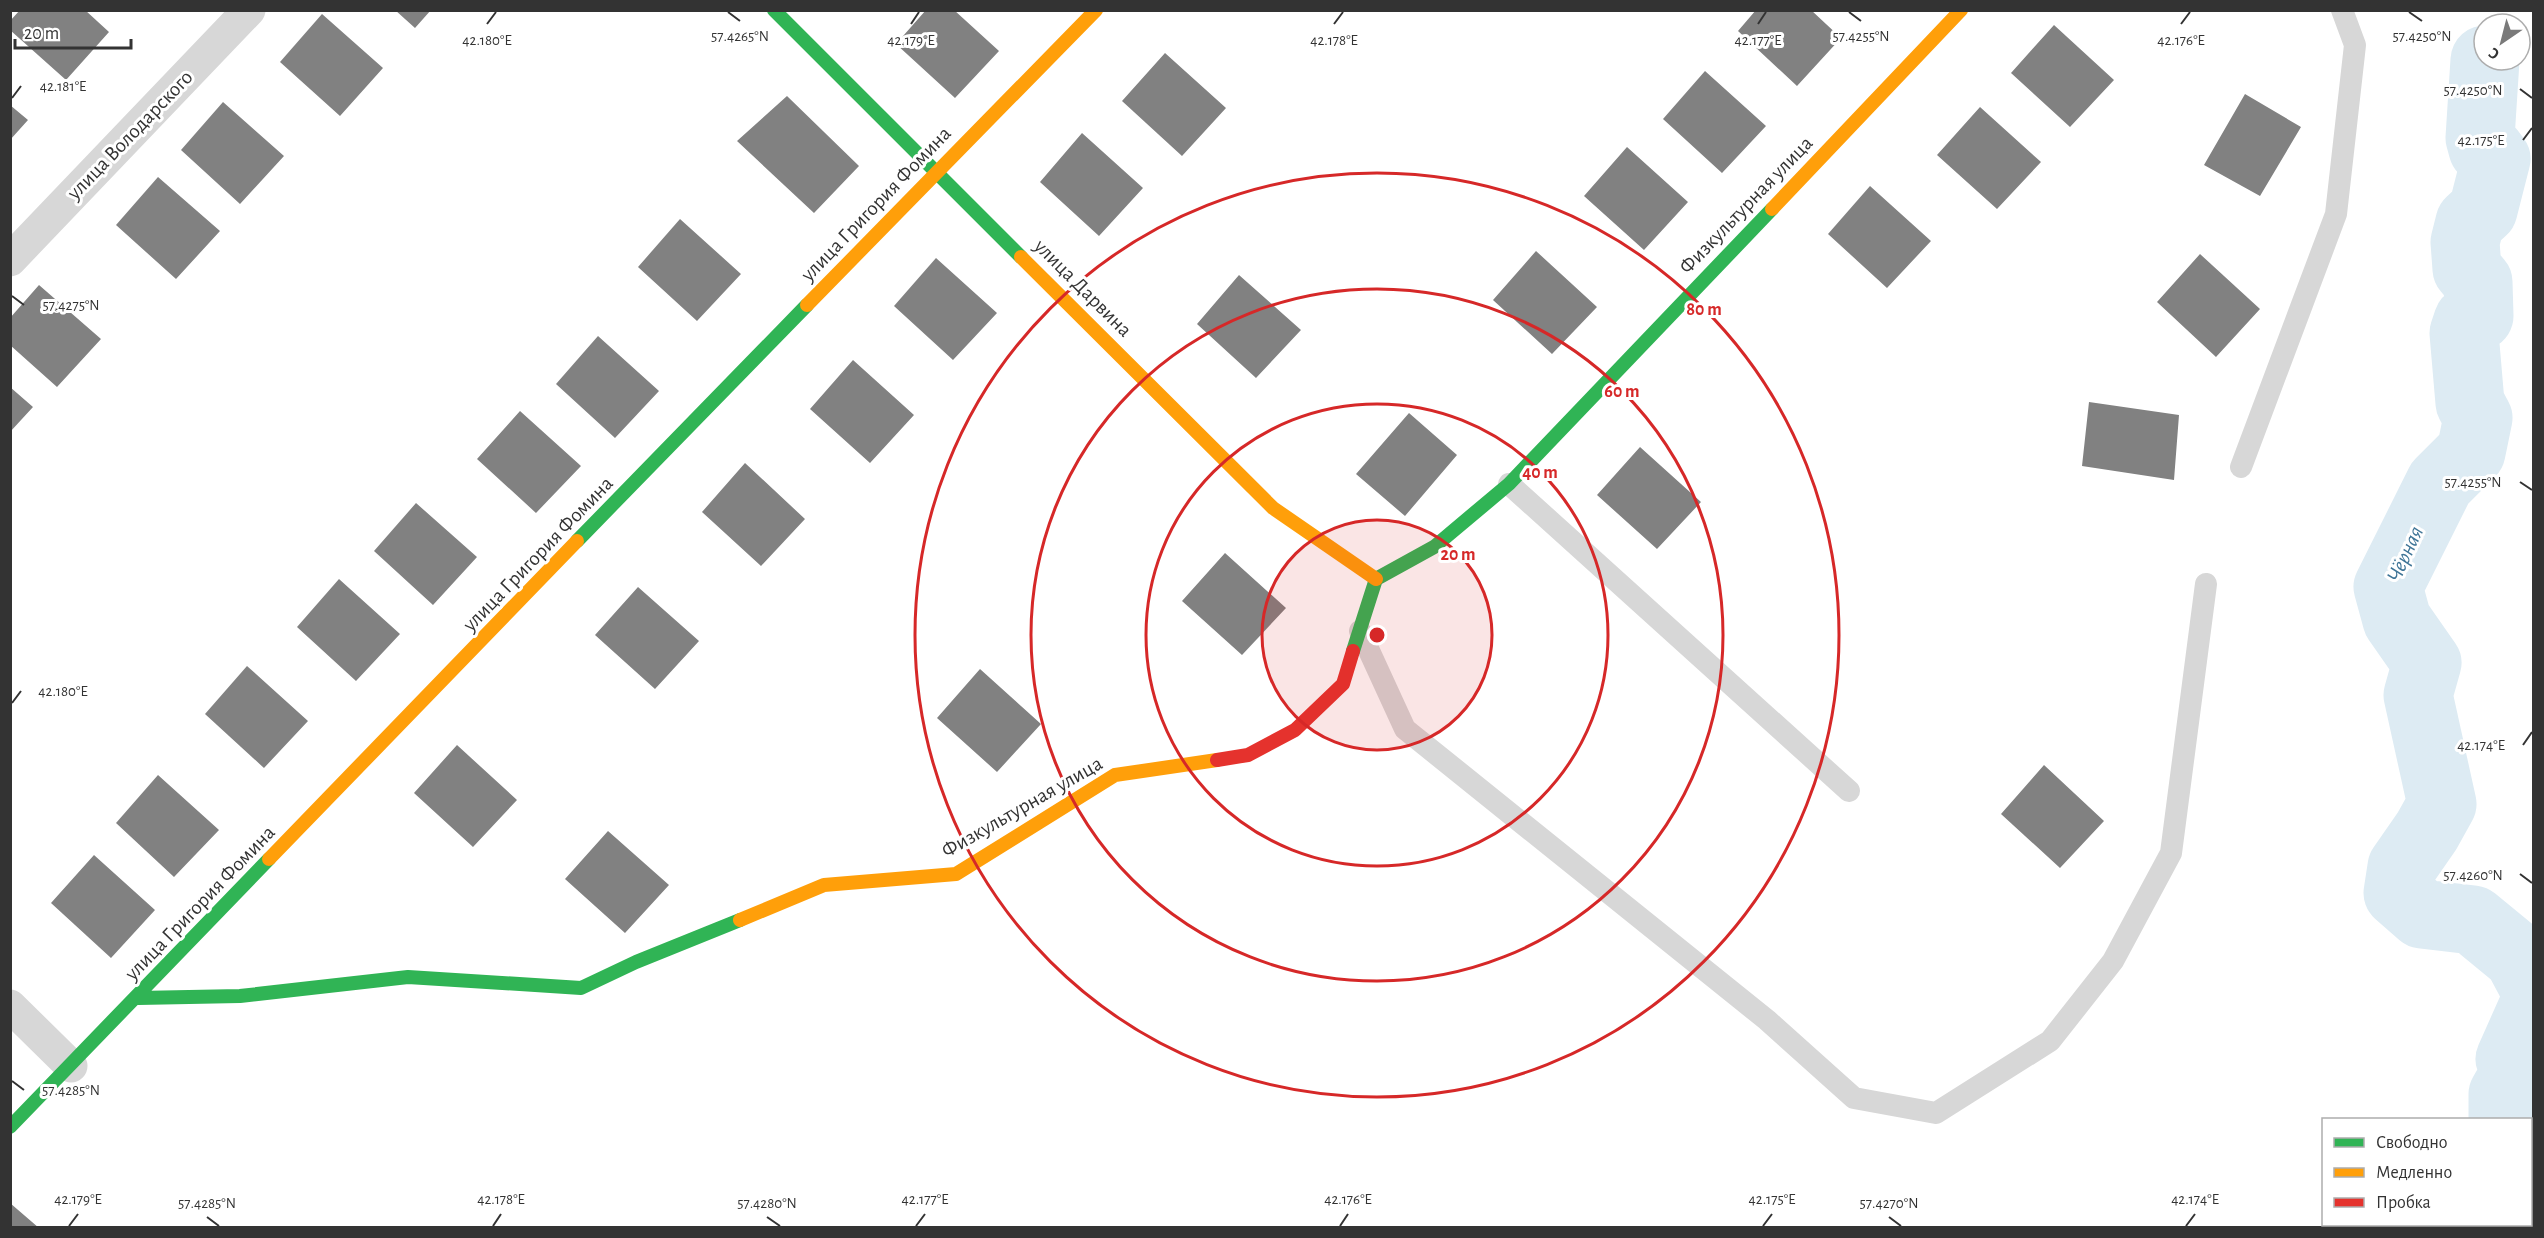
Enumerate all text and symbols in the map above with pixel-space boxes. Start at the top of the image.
scale bar [15,12,130,50]
north arrow [2472,12,2532,72]
text: 20 m [24,25,59,43]
text: 57.4265°N [711,29,769,44]
text: 57.4255°N [1832,29,1890,44]
text: 57.4250°N [2393,29,2451,44]
text: 42.180°E [462,33,512,48]
text: 42.179°E [887,33,935,48]
text: 42.178°E [1310,33,1358,48]
text: 42.177°E [1735,33,1781,48]
text: 42.176°E [2157,33,2205,48]
text: С [2486,44,2502,63]
street label: улица Володарского [63,66,197,204]
text: 42.181°E [40,79,86,94]
text: 57.4250°N [2444,83,2502,98]
street label: улица Григория Фомина [796,122,955,286]
street label: Физкультурная улица [1675,132,1817,278]
text: 42.175°E [2458,133,2504,148]
street label: улица Дарвина [1029,234,1136,341]
text: 57.4275°N [42,298,100,313]
text: 80 m [1686,301,1722,319]
text: 60 m [1604,383,1640,401]
text: 40 m [1522,464,1558,482]
street label: улица Григория Фомина [458,472,617,636]
text: 57.4255°N [2444,475,2502,490]
water label: Чёрная [2383,523,2428,586]
text: 20 m [1440,546,1476,564]
centre of rings [1367,625,1387,645]
text: 42.180°E [38,684,88,699]
text: 42.174°E [2457,738,2505,753]
street label: Физкультурная улица [938,752,1106,862]
street label: улица Григория Фомина [120,821,279,985]
text: 57.4260°N [2443,868,2503,883]
text: 57.4285°N [42,1083,100,1098]
legend [2322,1118,2532,1226]
text: Свободно [2376,1133,2448,1152]
text: Медленно [2376,1164,2452,1182]
text: 42.179°E [54,1192,102,1207]
text: 42.178°E [477,1192,525,1207]
text: 42.177°E [902,1192,948,1207]
text: 42.176°E [1324,1192,1372,1207]
text: 42.175°E [1749,1192,1795,1207]
text: 42.174°E [2171,1192,2219,1207]
text: Пробка [2376,1193,2431,1212]
text: 57.4285°N [178,1196,236,1211]
text: 57.4280°N [737,1196,797,1211]
text: 57.4270°N [1860,1196,1918,1211]

